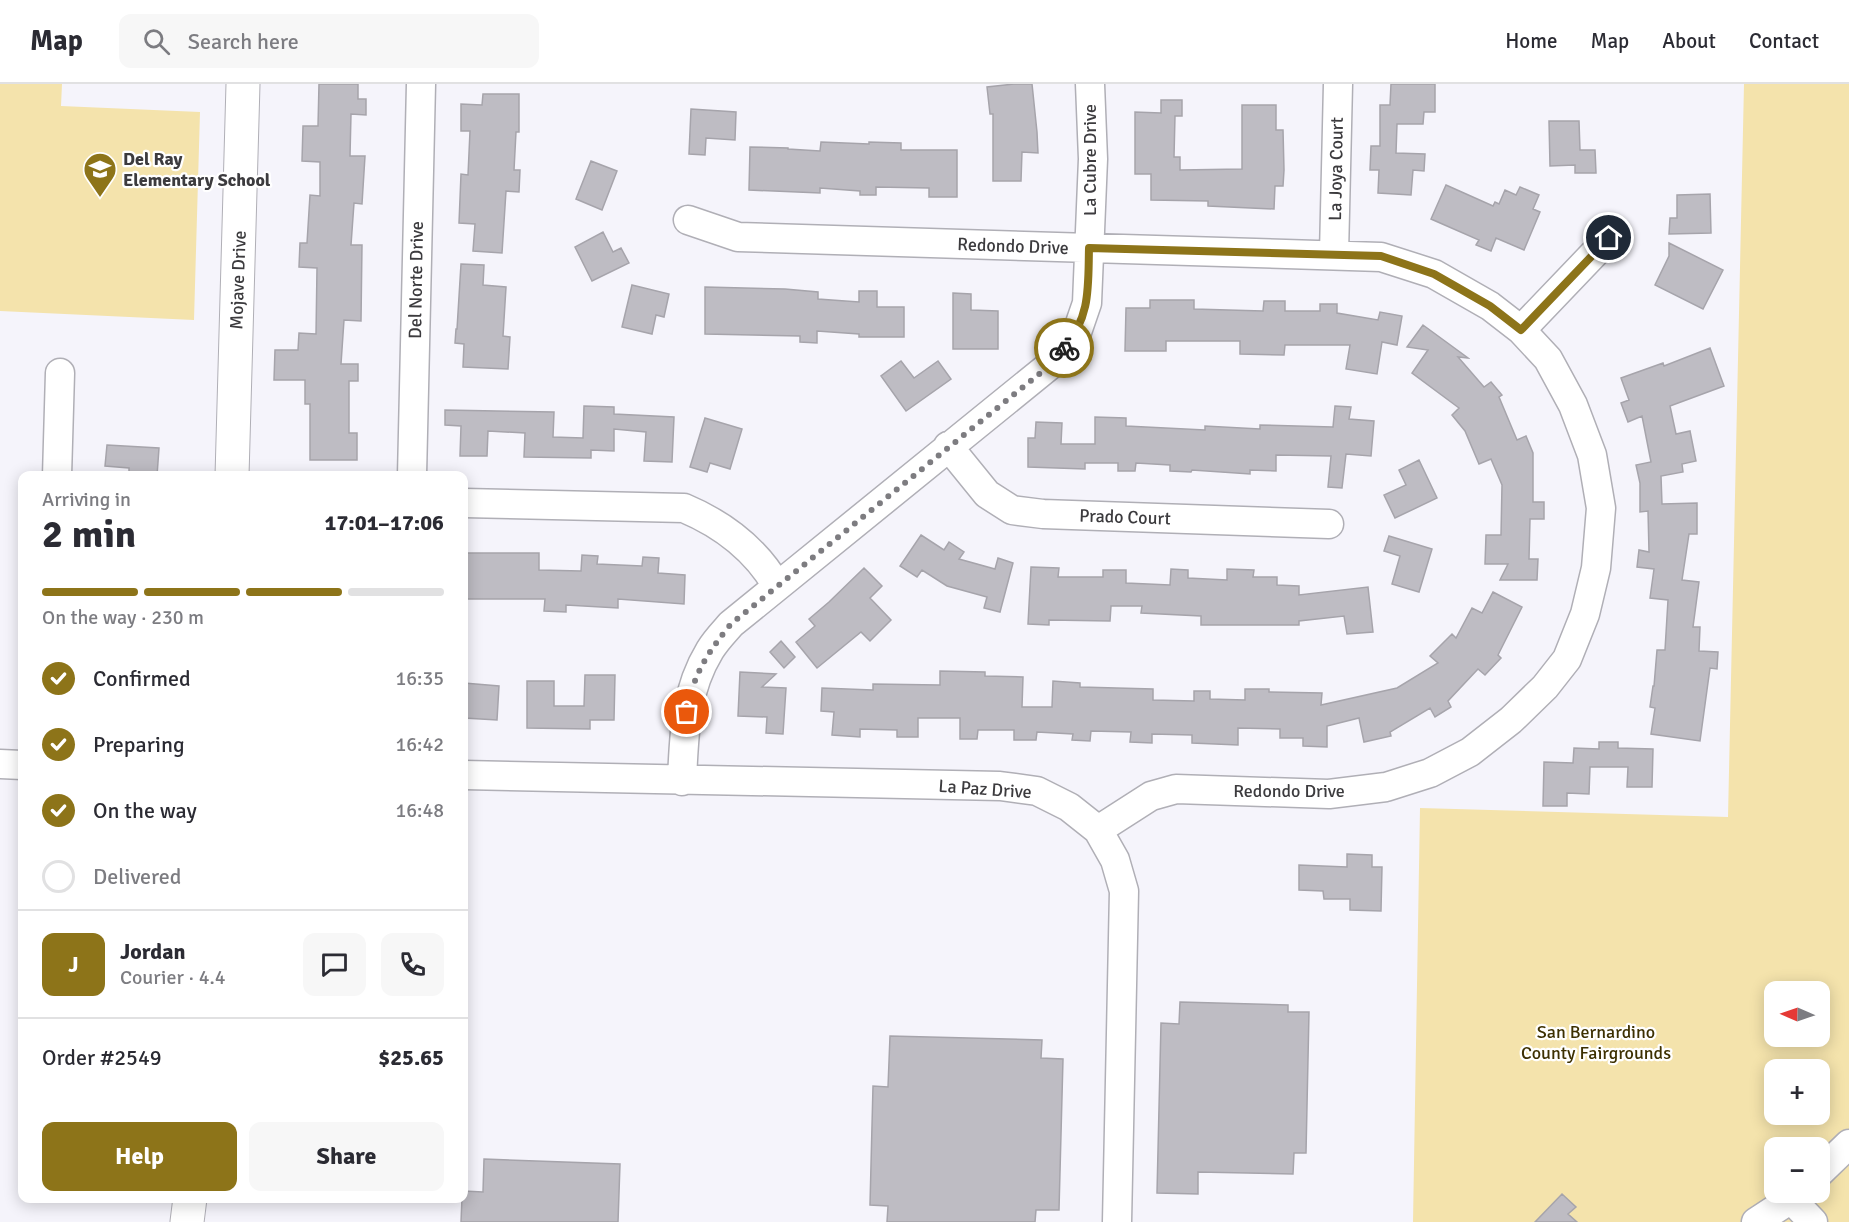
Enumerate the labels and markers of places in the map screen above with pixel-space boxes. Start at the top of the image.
place label: Del Ray Elementary School [123,148,271,191]
school or university icon: Del Ray Elementary School [82,151,118,198]
pin [1583,212,1634,263]
pin [661,686,712,737]

